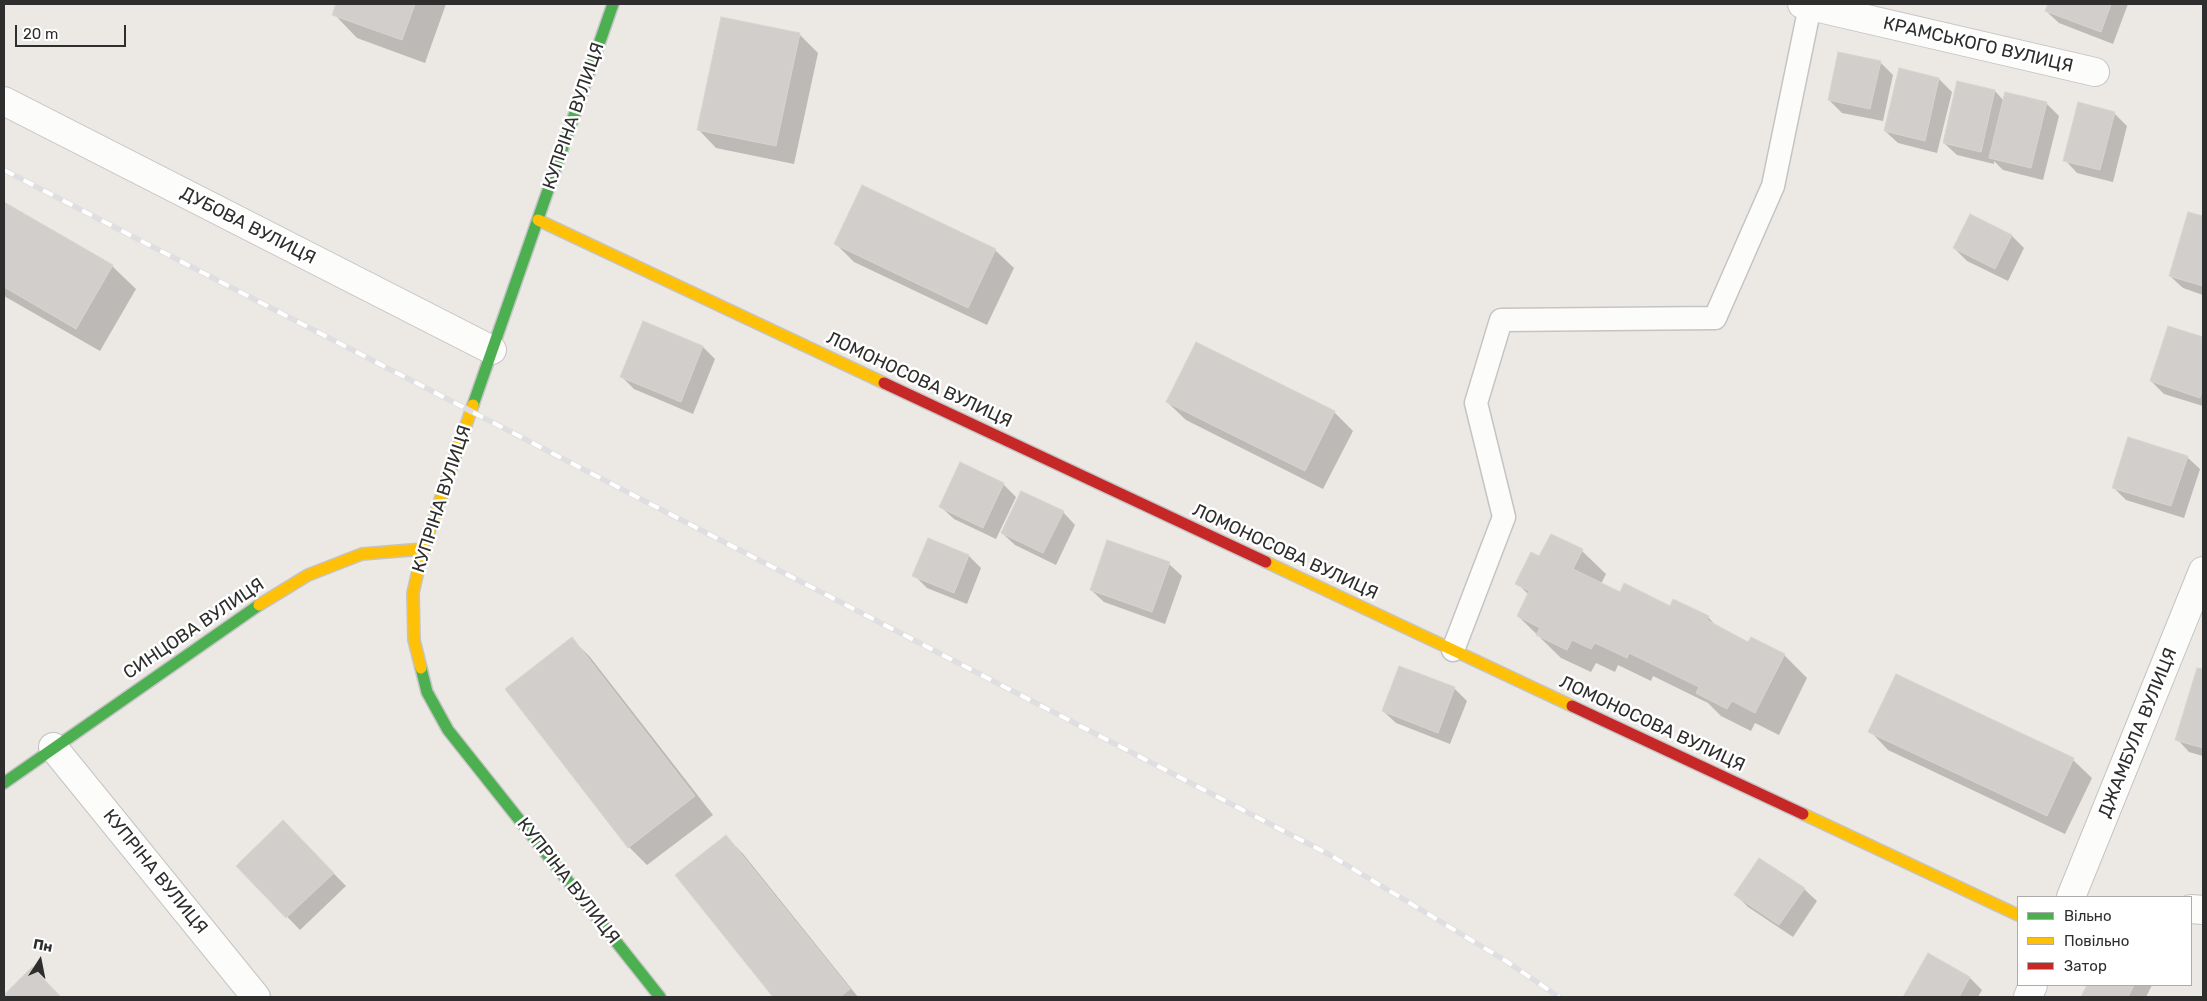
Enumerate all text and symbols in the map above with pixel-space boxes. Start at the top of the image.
street label: КРАМСЬКОГО ВУЛИЦЯ [1881,13,2075,77]
scale bar [18,15,129,47]
text: 20 m [23,25,58,43]
street label: КУПРІНА ВУЛИЦЯ [539,40,609,192]
street label: ДУБОВА ВУЛИЦЯ [177,183,319,269]
street label: ЛОМОНОСОВА ВУЛИЦЯ [823,327,1015,433]
street label: КУПРІНА ВУЛИЦЯ [408,422,476,576]
street label: ЛОМОНОСОВА ВУЛИЦЯ [1189,499,1381,605]
street label: СИНЦОВА ВУЛИЦЯ [119,574,269,684]
street label: ДЖАМБУЛА ВУЛИЦЯ [2094,645,2182,821]
street label: ЛОМОНОСОВА ВУЛИЦЯ [1556,671,1748,777]
street label: КУПРІНА ВУЛИЦЯ [98,805,212,939]
street label: КУПРІНА ВУЛИЦЯ [512,814,624,948]
legend [2017,896,2192,986]
text: Вільно [2064,907,2112,925]
text: Повільно [2064,932,2129,950]
north arrow [15,936,65,986]
text: Пн [32,936,54,956]
text: Затор [2064,957,2107,975]

